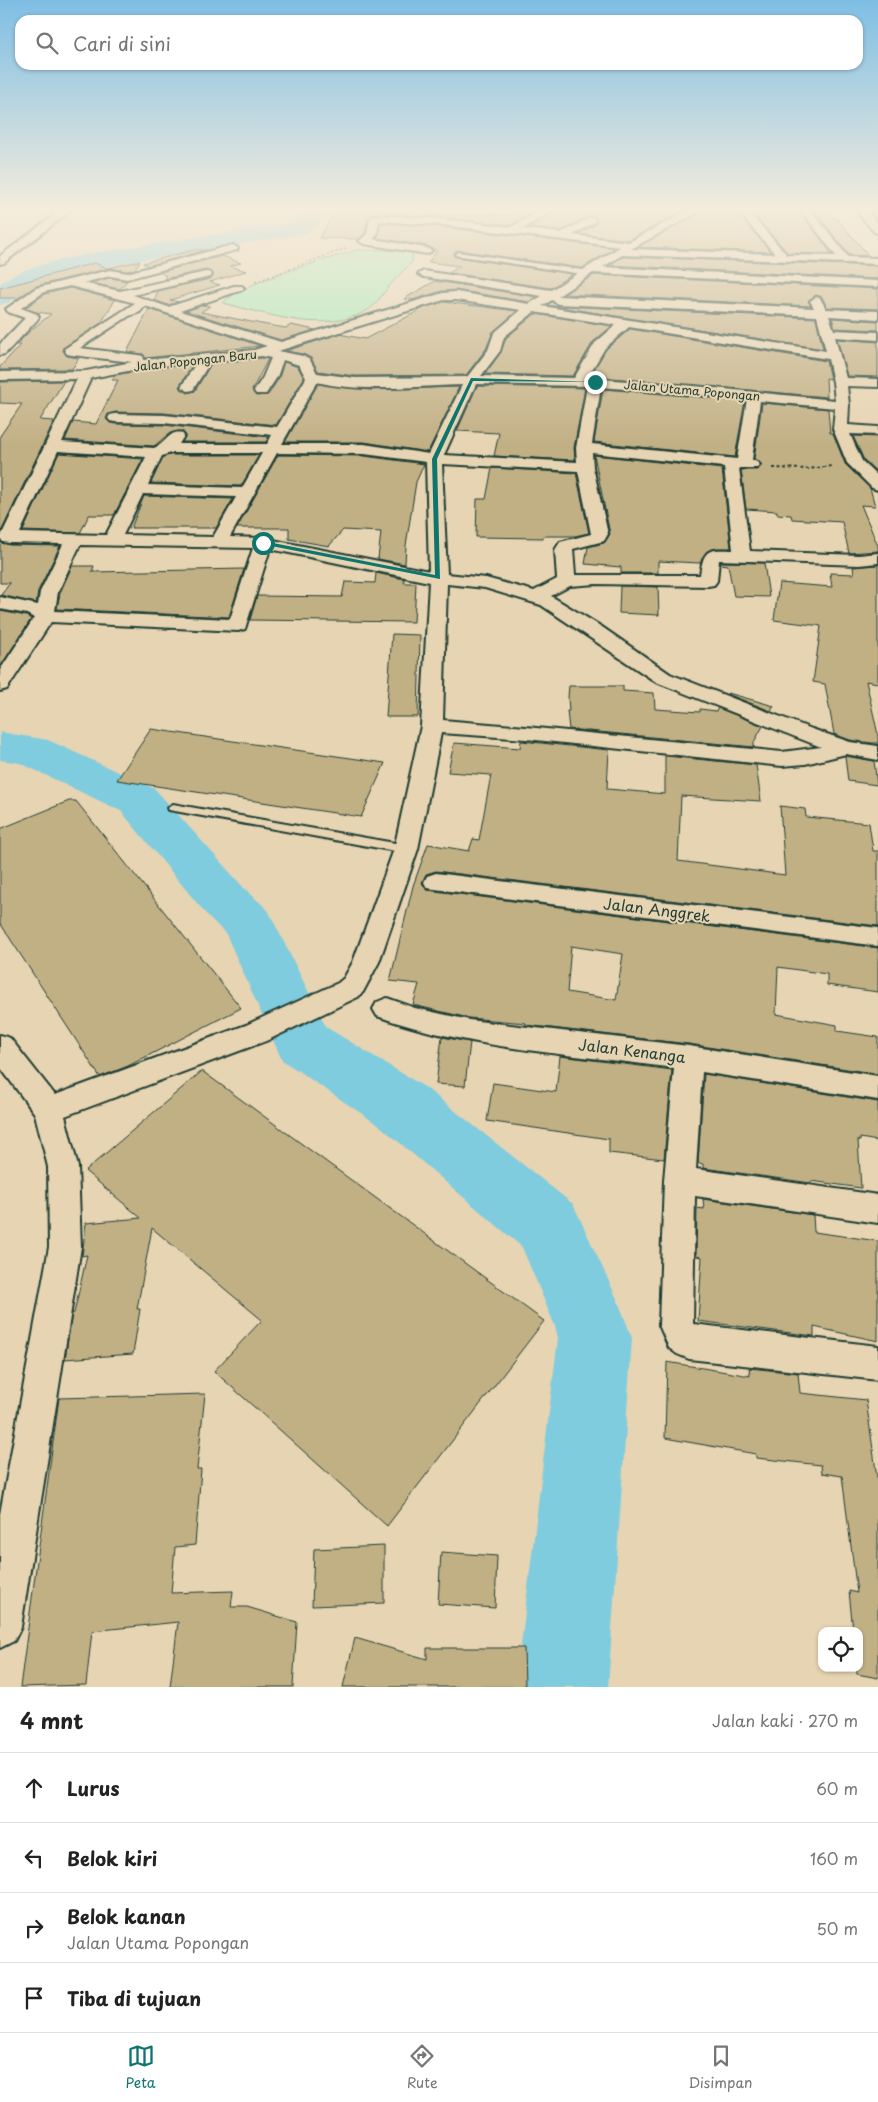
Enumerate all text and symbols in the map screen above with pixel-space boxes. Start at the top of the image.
search box [15,15,863,70]
icon: search [33,29,61,57]
text: Cari di sini [73,29,171,57]
street label: Jalan Popongan Baru [132,345,258,375]
route end [584,371,607,394]
street label: Jalan Utama Popongan [623,375,761,405]
route start [252,532,275,555]
street label: Jalan Anggrek [602,891,712,927]
street label: Jalan Kenanga [577,1032,688,1068]
map controls [818,1627,863,1672]
button: locate [818,1627,863,1672]
text: 4 mnt [20,1704,84,1736]
text: Jalan kaki · 270 m [712,1708,858,1732]
icon: ahead [20,1774,48,1802]
text: Lurus [67,1774,120,1802]
text: 60 m [816,1776,858,1800]
icon: left [20,1844,48,1872]
text: Belok kiri [67,1844,157,1872]
text: 160 m [810,1846,858,1870]
text: Belok kanan [67,1902,186,1930]
icon: right [20,1914,48,1942]
text: 50 m [817,1916,858,1940]
text: Jalan Utama Popongan [67,1930,249,1954]
icon: arrive [20,1984,48,2012]
text: Tiba di tujuan [67,1984,201,2012]
tab: Peta [126,2042,156,2093]
tab: Rute [407,2042,438,2093]
tab: Disimpan [689,2042,752,2093]

